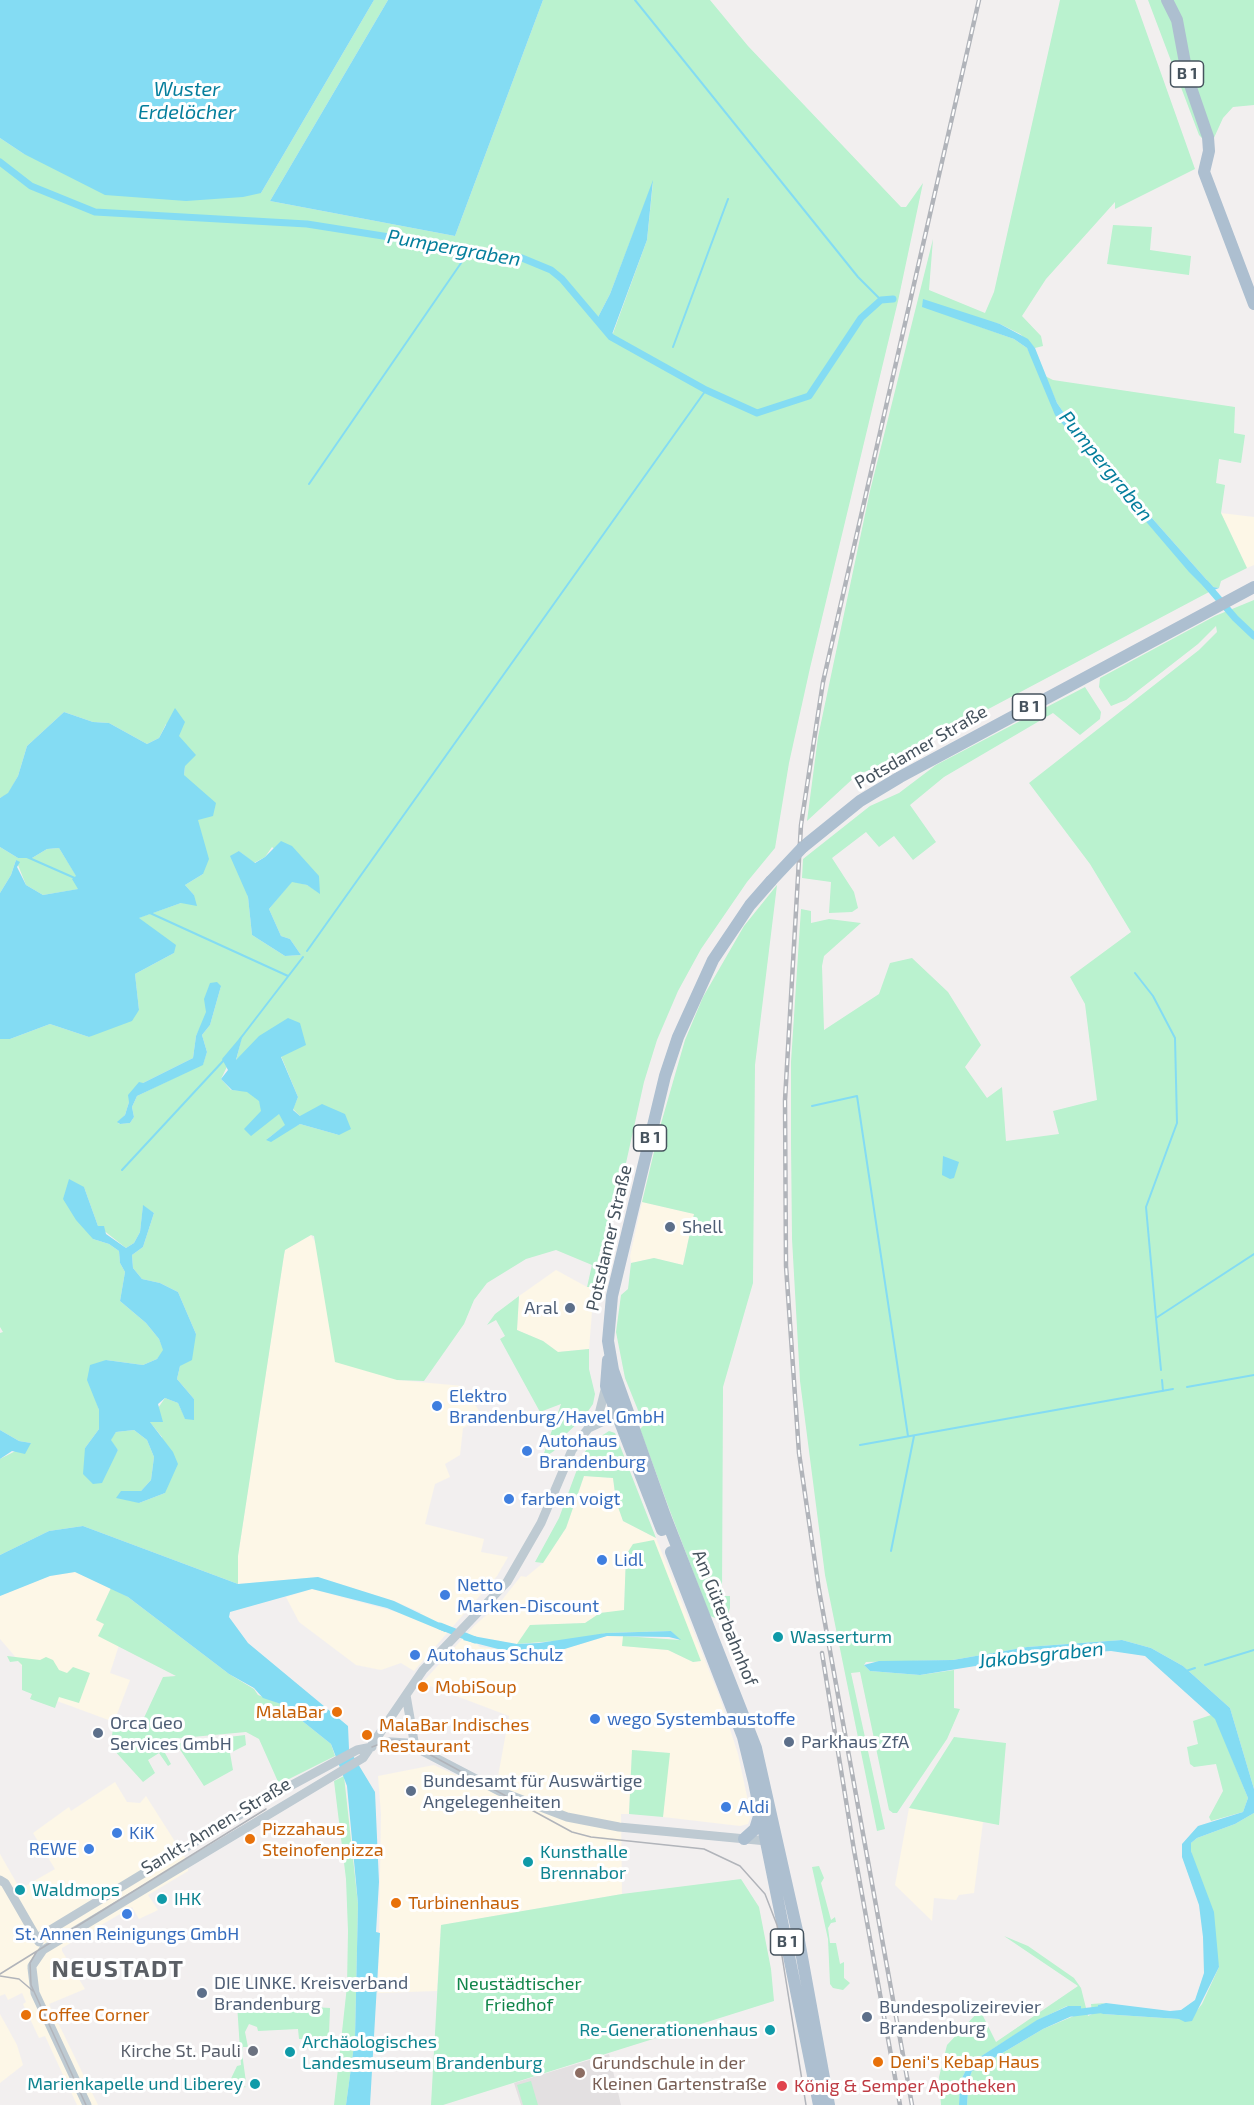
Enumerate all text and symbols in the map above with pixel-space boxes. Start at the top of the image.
road number: B 1 [1170,61,1204,87]
water label: Wuster Erdelöcher [138,77,236,124]
water label: Pumpergraben [385,224,523,272]
water label: Pumpergraben [1054,406,1158,526]
road number: B 1 [1012,694,1046,720]
street label: Potsdamer Straße [851,700,991,794]
road number: B 1 [634,1125,666,1151]
street label: Potsdamer Straße [582,1163,636,1313]
place label: Shell [682,1216,723,1238]
marker: Shell [663,1220,677,1234]
place label: Aral [524,1297,558,1319]
marker: Aral [563,1301,577,1315]
place label: Elektro Brandenburg/Havel GmbH [449,1385,665,1428]
marker: Elektro Brandenburg/Havel GmbH [430,1399,444,1413]
place label: Autohaus Brandenburg [539,1430,646,1472]
marker: Autohaus Brandenburg [520,1444,534,1458]
place label: farben voigt [521,1488,620,1510]
marker: farben voigt [502,1492,516,1506]
street label: Am Güterbahnhof [688,1547,762,1689]
place label: Lidl [614,1549,643,1571]
marker: Lidl [595,1553,609,1567]
place label: Netto Marken-Discount [457,1574,599,1616]
marker: Netto Marken-Discount [438,1588,452,1602]
place label: Wasserturm [790,1626,892,1648]
marker: Wasserturm [771,1630,785,1644]
water label: Jakobsgraben [977,1636,1105,1674]
place label: Autohaus Schulz [427,1644,563,1666]
marker: Autohaus Schulz [408,1648,422,1662]
place label: MobiSoup [435,1676,517,1698]
marker: MobiSoup [416,1680,430,1694]
place label: MalaBar [256,1701,325,1723]
marker: MalaBar [330,1705,344,1719]
place label: wego Systembaustoffe [607,1708,795,1730]
place label: Orca Geo Services GmbH [110,1712,232,1754]
marker: wego Systembaustoffe [588,1712,602,1726]
place label: MalaBar Indisches Restaurant [379,1714,529,1756]
marker: Orca Geo Services GmbH [91,1726,105,1740]
marker: MalaBar Indisches Restaurant [360,1728,374,1742]
place label: Parkhaus ZfA [801,1731,909,1753]
marker: Parkhaus ZfA [782,1735,796,1749]
place label: Bundesamt für Auswärtige Angelegenheiten [423,1770,642,1812]
street label: Sankt-Annen-Straße [137,1773,295,1879]
marker: Bundesamt für Auswärtige Angelegenheiten [404,1784,418,1798]
place label: Aldi [738,1796,769,1818]
marker: Aldi [719,1800,733,1814]
place label: Pizzahaus Steinofenpizza [262,1818,384,1860]
place label: KiK [129,1822,155,1844]
marker: KiK [110,1826,124,1840]
marker: Pizzahaus Steinofenpizza [243,1832,257,1846]
place label: REWE [29,1838,77,1860]
place label: Kunsthalle Brennabor [540,1841,628,1884]
marker: REWE [82,1842,96,1856]
marker: Kunsthalle Brennabor [521,1855,535,1869]
place label: Waldmops [32,1879,120,1901]
marker: Waldmops [13,1883,27,1897]
place label: IHK [174,1888,201,1910]
marker: IHK [155,1892,169,1906]
place label: Turbinenhaus [408,1892,519,1914]
marker: Turbinenhaus [389,1896,403,1910]
marker: St. Annen Reinigungs GmbH [120,1907,134,1921]
place label: St. Annen Reinigungs GmbH [15,1923,239,1945]
road number: B 1 [770,1929,804,1955]
district label: NEUSTADT [51,1955,185,1983]
place label: DIE LINKE. Kreisverband Brandenburg [214,1972,408,2014]
park label: Neustädtischer Friedhof [456,1973,582,2016]
marker: DIE LINKE. Kreisverband Brandenburg [195,1986,209,2000]
place label: Bundespolizeirevier Brandenburg [879,1996,1041,2038]
place label: Coffee Corner [38,2004,150,2026]
marker: Coffee Corner [19,2008,33,2022]
marker: Bundespolizeirevier Brandenburg [860,2010,874,2024]
place label: Re-Generationenhaus [579,2019,758,2041]
marker: Re-Generationenhaus [763,2023,777,2037]
place label: Archäologisches Landesmuseum Brandenburg [302,2031,542,2074]
place label: Kirche St. Pauli [120,2040,241,2062]
marker: Kirche St. Pauli [246,2044,260,2058]
marker: Archäologisches Landesmuseum Brandenburg [283,2045,297,2059]
place label: Deni's Kebap Haus [890,2051,1039,2073]
place label: Grundschule in der Kleinen Gartenstraße [592,2052,767,2094]
marker: Deni's Kebap Haus [871,2055,885,2069]
marker: Grundschule in der Kleinen Gartenstraße [573,2066,587,2080]
place label: Marienkapelle und Liberey [27,2073,243,2095]
place label: König & Semper Apotheken [794,2075,1016,2097]
marker: Marienkapelle und Liberey [248,2077,262,2091]
marker: König & Semper Apotheken [775,2079,789,2093]

